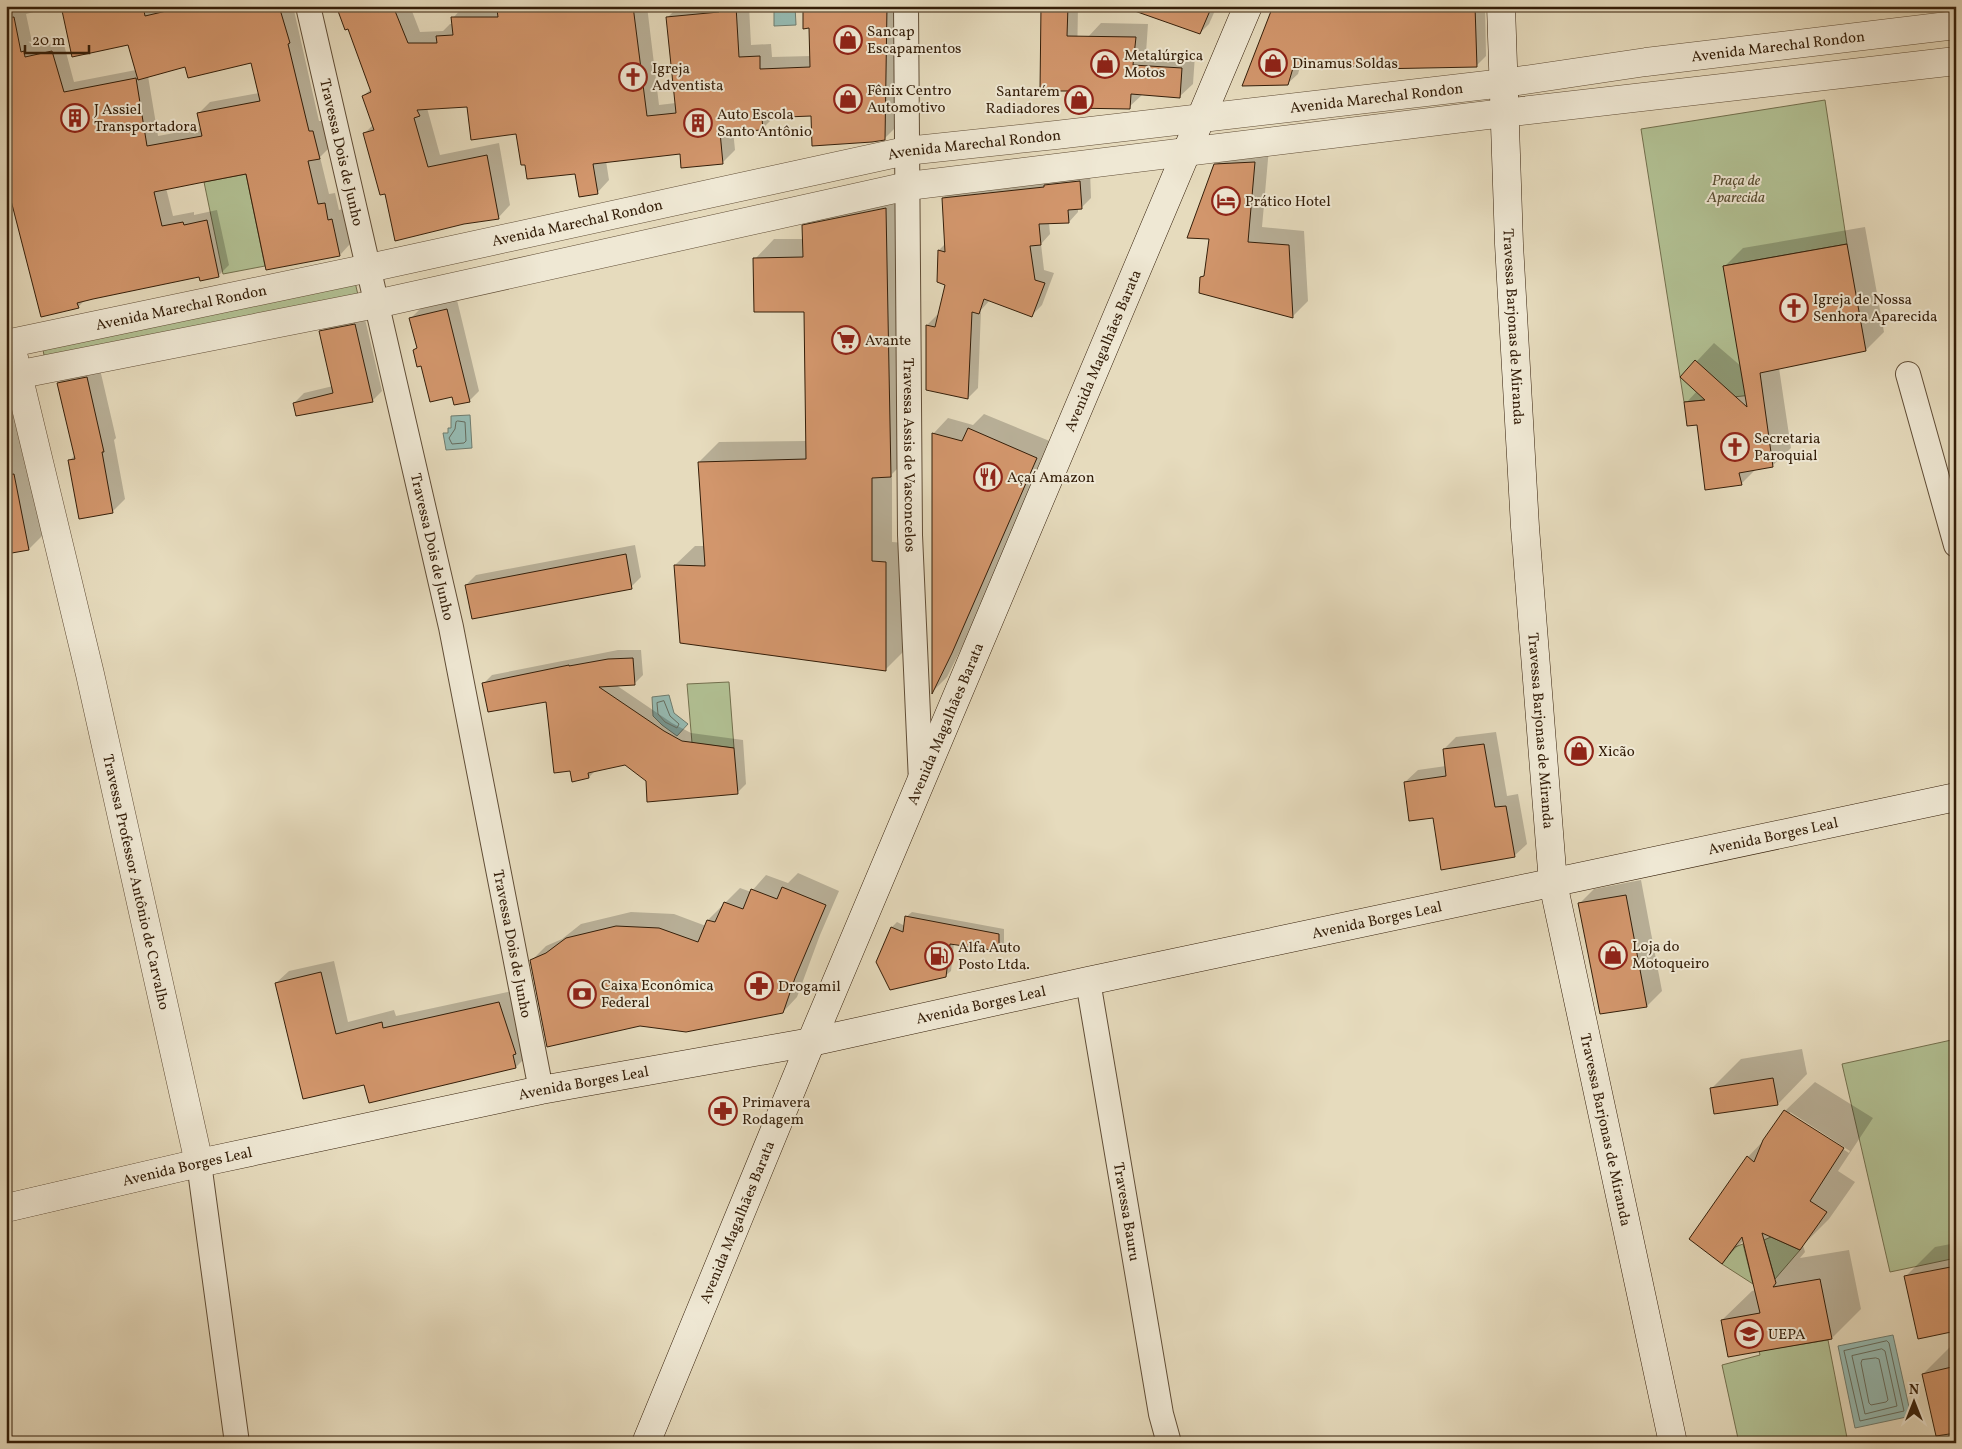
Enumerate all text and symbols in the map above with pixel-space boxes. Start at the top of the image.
scale bar [25,22,89,54]
place label: Sancap Escapamentos [867,22,962,60]
shop icon: Sancap Escapamentos [833,25,863,55]
street label: Avenida Marechal Rondon [1690,27,1866,68]
text: 20 m [32,31,65,52]
place label: Metalúrgica Motos [1124,46,1203,84]
shop icon: Dinamus Soldas [1258,48,1288,78]
shop icon: Metalúrgica Motos [1090,49,1120,79]
place label: Dinamus Soldas [1292,54,1398,75]
place label: Igreja Adventista [652,59,724,97]
church icon: Igreja Adventista [618,62,648,92]
street label: Travessa Dois de Junho [313,77,367,228]
street label: Avenida Marechal Rondon [1289,79,1465,120]
place label: Fênix Centro Automotivo [867,81,951,119]
place label: Santarém Radiadores [986,82,1060,120]
shop icon: Fênix Centro Automotivo [833,84,863,114]
shop icon: Santarém Radiadores [1064,85,1094,115]
place label: J Assiel Transportadora [94,100,197,138]
building icon: J Assiel Transportadora [60,103,90,133]
place label: Auto Escola Santo Antônio [717,105,812,143]
building icon: Auto Escola Santo Antônio [683,108,713,138]
street label: Avenida Marechal Rondon [886,125,1062,167]
park label: Praça de Aparecida [1706,171,1765,209]
hotel icon: Prático Hotel [1211,186,1241,216]
place label: Prático Hotel [1245,192,1331,213]
street label: Avenida Marechal Rondon [490,195,665,253]
street label: Travessa Barjonas de Miranda [1496,228,1528,426]
street label: Avenida Magalhães Barata [1060,267,1148,436]
street label: Avenida Marechal Rondon [94,281,269,337]
place label: Igreja de Nossa Senhora Aparecida [1813,290,1938,328]
church icon: Igreja de Nossa Senhora Aparecida [1779,293,1809,323]
supermarket icon: Avante [831,325,861,355]
place label: Avante [865,331,911,352]
street label: Travessa Assis de Vasconcelos [897,358,920,553]
place label: Secretaria Paroquial [1754,429,1821,467]
church icon: Secretaria Paroquial [1720,432,1750,462]
restaurant icon: Açaí Amazon [973,462,1003,492]
place label: Açaí Amazon [1007,468,1095,489]
street label: Travessa Dois de Junho [404,471,458,623]
street label: Travessa Barjonas de Miranda [1521,632,1558,830]
street label: Avenida Magalhães Barata [903,640,990,809]
shop icon: Xicão [1564,736,1594,766]
place label: Xicão [1598,742,1635,763]
street label: Travessa Professor Antônio de Carvalho [96,752,174,1012]
street label: Avenida Borges Leal [1706,813,1840,861]
street label: Travessa Dois de Junho [486,868,536,1020]
street label: Avenida Borges Leal [1310,897,1444,945]
place label: Loja do Motoqueiro [1632,937,1709,975]
place label: Alfa Auto Posto Ltda. [958,938,1030,976]
shop icon: Loja do Motoqueiro [1598,940,1628,970]
fuel station icon: Alfa Auto Posto Ltda. [924,941,954,971]
pharmacy icon: Drogamil [744,971,774,1001]
place label: Caixa Econômica Federal [601,976,714,1014]
place label: Drogamil [778,977,841,998]
bank icon: Caixa Econômica Federal [567,979,597,1009]
street label: Avenida Borges Leal [914,982,1048,1031]
street label: Travessa Barjonas de Miranda [1574,1032,1635,1228]
street label: Avenida Borges Leal [517,1062,651,1107]
place label: Primavera Rodagem [742,1093,810,1131]
pharmacy icon: Primavera Rodagem [708,1096,738,1126]
street label: Avenida Magalhães Barata [695,1138,781,1307]
street label: Avenida Borges Leal [121,1143,254,1192]
street label: Travessa Bauru [1107,1161,1144,1263]
school or university icon: UEPA [1734,1319,1764,1349]
place label: UEPA [1768,1325,1806,1346]
north arrow [1890,1376,1940,1426]
text: N [1909,1381,1919,1400]

